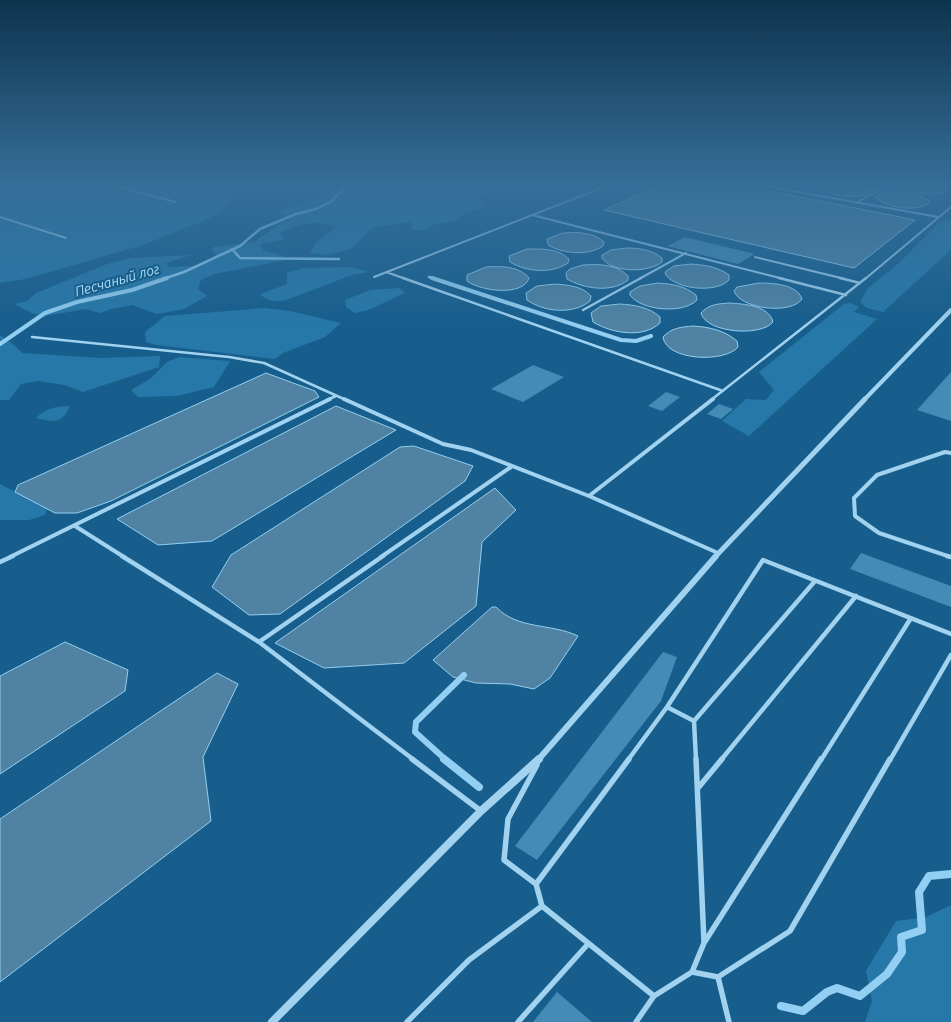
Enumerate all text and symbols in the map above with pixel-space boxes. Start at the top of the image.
water label: Песчаный лог [73,260,161,300]

